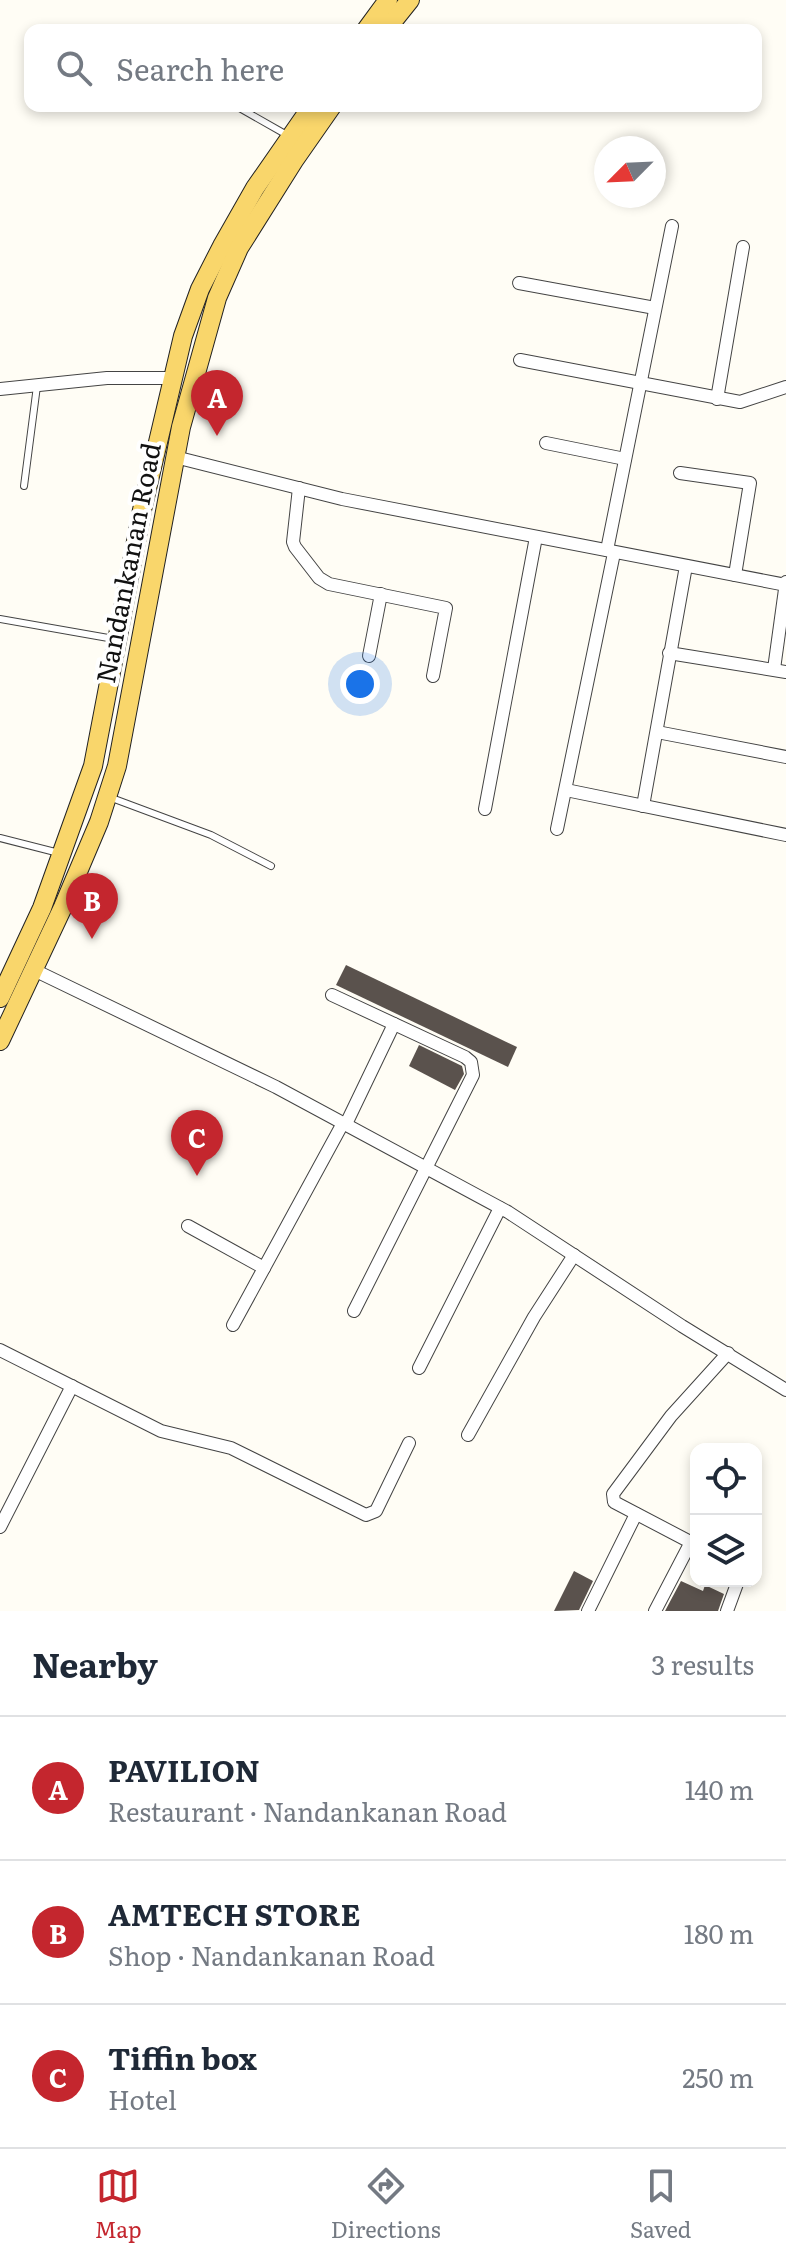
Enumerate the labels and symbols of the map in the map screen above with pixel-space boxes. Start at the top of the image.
north arrow [594,136,666,208]
pin: A [191,370,243,436]
street label: Nandankanan Road [84,439,169,686]
your location [340,664,380,704]
pin: B [66,873,118,939]
pin: C [171,1110,223,1176]

